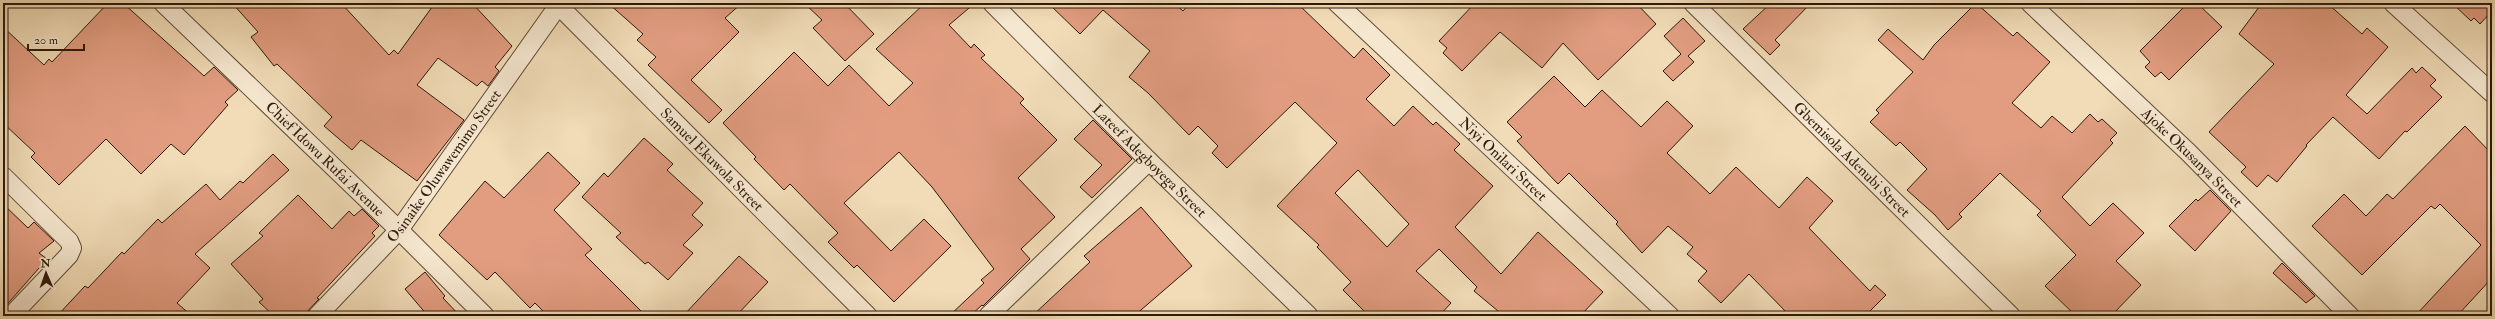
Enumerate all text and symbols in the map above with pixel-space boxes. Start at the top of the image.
scale bar [28,26,84,52]
text: 20 m [34,33,59,48]
street label: Osinaike Oluwawemimo Street [383,86,505,247]
street label: Chief Idowu Rufai Avenue [262,97,389,221]
street label: Gbemisola Adenubi Street [1789,98,1915,221]
street label: Lateef Adegboyega Street [1088,100,1211,221]
street label: Ajoke Okusanya Street [2137,103,2247,212]
street label: Samuel Ekuwola Street [656,104,768,215]
street label: Niyi Onilari Street [1455,113,1551,205]
north arrow [26,253,66,293]
text: N [40,257,52,270]

